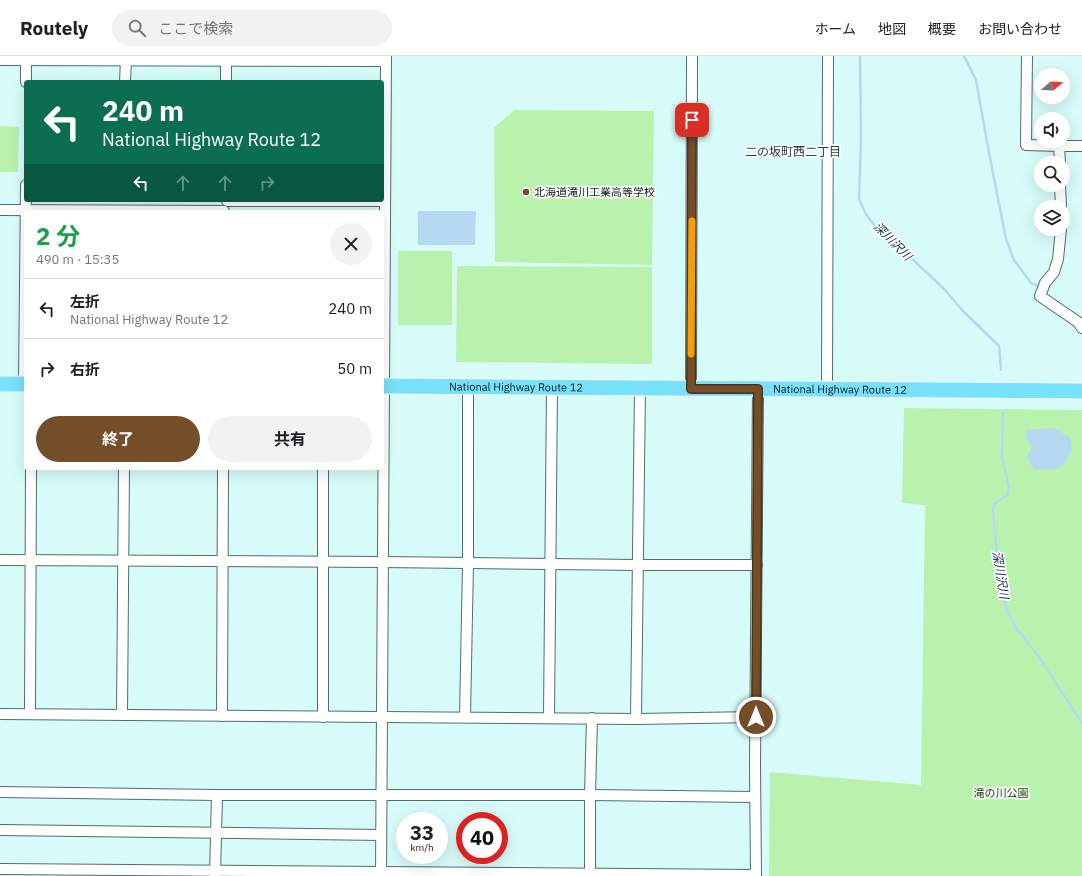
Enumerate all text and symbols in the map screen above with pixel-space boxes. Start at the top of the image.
search box [112,10,392,46]
text: Routely [20,16,88,40]
icon: search [126,17,148,39]
text: ここで検索 [158,19,233,38]
text: ホーム [814,20,856,38]
text: 地図 [878,20,906,38]
text: 概要 [928,20,956,38]
text: お問い合わせ [978,20,1062,38]
north arrow [1034,68,1070,104]
map controls [1034,68,1070,236]
text: 240 m [102,92,184,129]
icon: left [36,96,88,148]
pin [675,103,709,137]
icon: arrive [681,109,703,131]
button: sound [1034,112,1070,148]
text: National Highway Route 12 [102,128,321,151]
district label: 二の坂町西二丁目 [745,144,841,159]
button: search [1034,156,1070,192]
icon: left [130,172,152,194]
icon: ahead [172,172,194,194]
icon: ahead [214,172,236,194]
icon: right [256,172,278,194]
place label: 北海道滝川工業高等学校 [534,185,655,199]
marker: 北海道滝川工業高等学校 [521,187,531,197]
button: layers [1034,200,1070,236]
water label: 深川沢川 [871,219,917,265]
text: 2 分 [36,220,80,252]
button: close [330,223,372,265]
text: 490 m · 15:35 [36,251,119,268]
text: 左折 [70,292,100,311]
icon: left [36,298,58,320]
text: 240 m [328,299,372,318]
text: National Highway Route 12 [70,311,228,328]
icon: right [36,358,58,380]
text: 50 m [337,359,372,378]
text: 右折 [70,360,100,379]
street label: National Highway Route 12 [449,379,583,394]
street label: National Highway Route 12 [773,382,907,397]
button: 終了 [36,416,200,462]
button: 共有 [208,416,372,462]
water label: 深川沢川 [990,550,1012,602]
position arrow [735,696,777,738]
park label: 滝の川公園 [974,786,1029,800]
speed limit sign: 40 [456,812,508,864]
text: 33 [410,819,434,846]
text: km/h [410,841,434,854]

